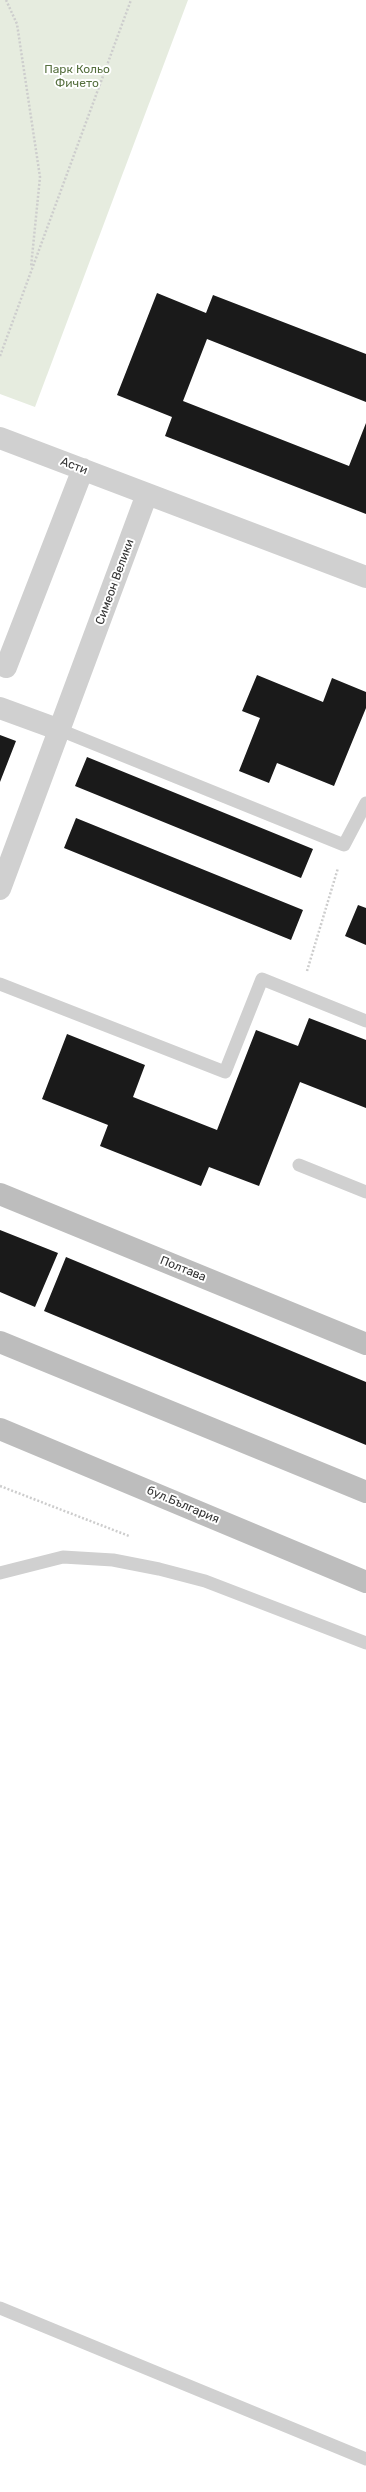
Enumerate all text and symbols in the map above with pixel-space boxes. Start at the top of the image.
park label: Парк Кольо Фичето [44,63,110,91]
street label: Асти [58,454,90,478]
street label: Симеон Велики [93,537,137,627]
street label: Полтава [158,1253,208,1285]
street label: бул.България [145,1483,221,1527]

